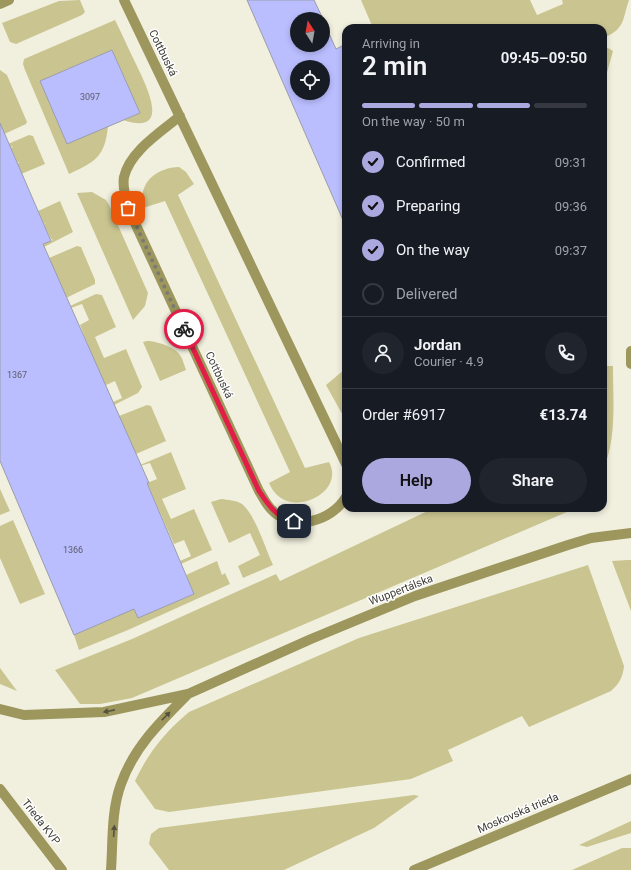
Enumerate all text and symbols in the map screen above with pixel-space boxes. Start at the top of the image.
north arrow [290,12,330,52]
map controls [290,12,330,100]
street label: Cottbuská [146,28,180,78]
text: Arriving in [362,36,420,51]
text: 09:45–09:50 [501,49,587,67]
text: 2 min [362,51,427,81]
button: locate [290,60,330,100]
house number: 3097 [80,92,100,102]
text: On the way · 50 m [362,114,465,129]
icon: check [362,151,384,173]
text: Confirmed [396,153,466,171]
text: 09:31 [555,155,587,170]
pin [111,191,145,225]
icon: check [362,195,384,217]
icon: bag [117,197,139,219]
text: Preparing [396,197,460,215]
text: 09:36 [555,199,587,214]
icon: check [362,239,384,261]
text: On the way [396,241,470,259]
text: 09:37 [555,243,587,258]
text: Delivered [396,285,458,303]
courier [164,309,204,349]
icon: bike [173,318,195,340]
button: person [362,332,404,374]
button: phone [545,332,587,374]
text: Jordan [414,336,461,354]
street label: Cottbuská [203,350,235,400]
text: Courier · 4.9 [414,354,484,369]
house number: 1367 [7,370,27,380]
text: Order #6917 [362,406,445,424]
text: €13.74 [540,406,587,424]
button: Help [362,458,471,504]
button: Share [479,458,587,504]
pin [277,504,311,538]
icon: home [283,510,305,532]
house number: 1366 [63,545,83,555]
street label: Wuppertálska [367,572,435,608]
one-way arrow [103,708,115,714]
one-way arrow [161,711,171,721]
street label: Moskovská trieda [476,790,560,836]
street label: Trieda KVP [19,797,63,847]
one-way arrow [110,825,117,837]

